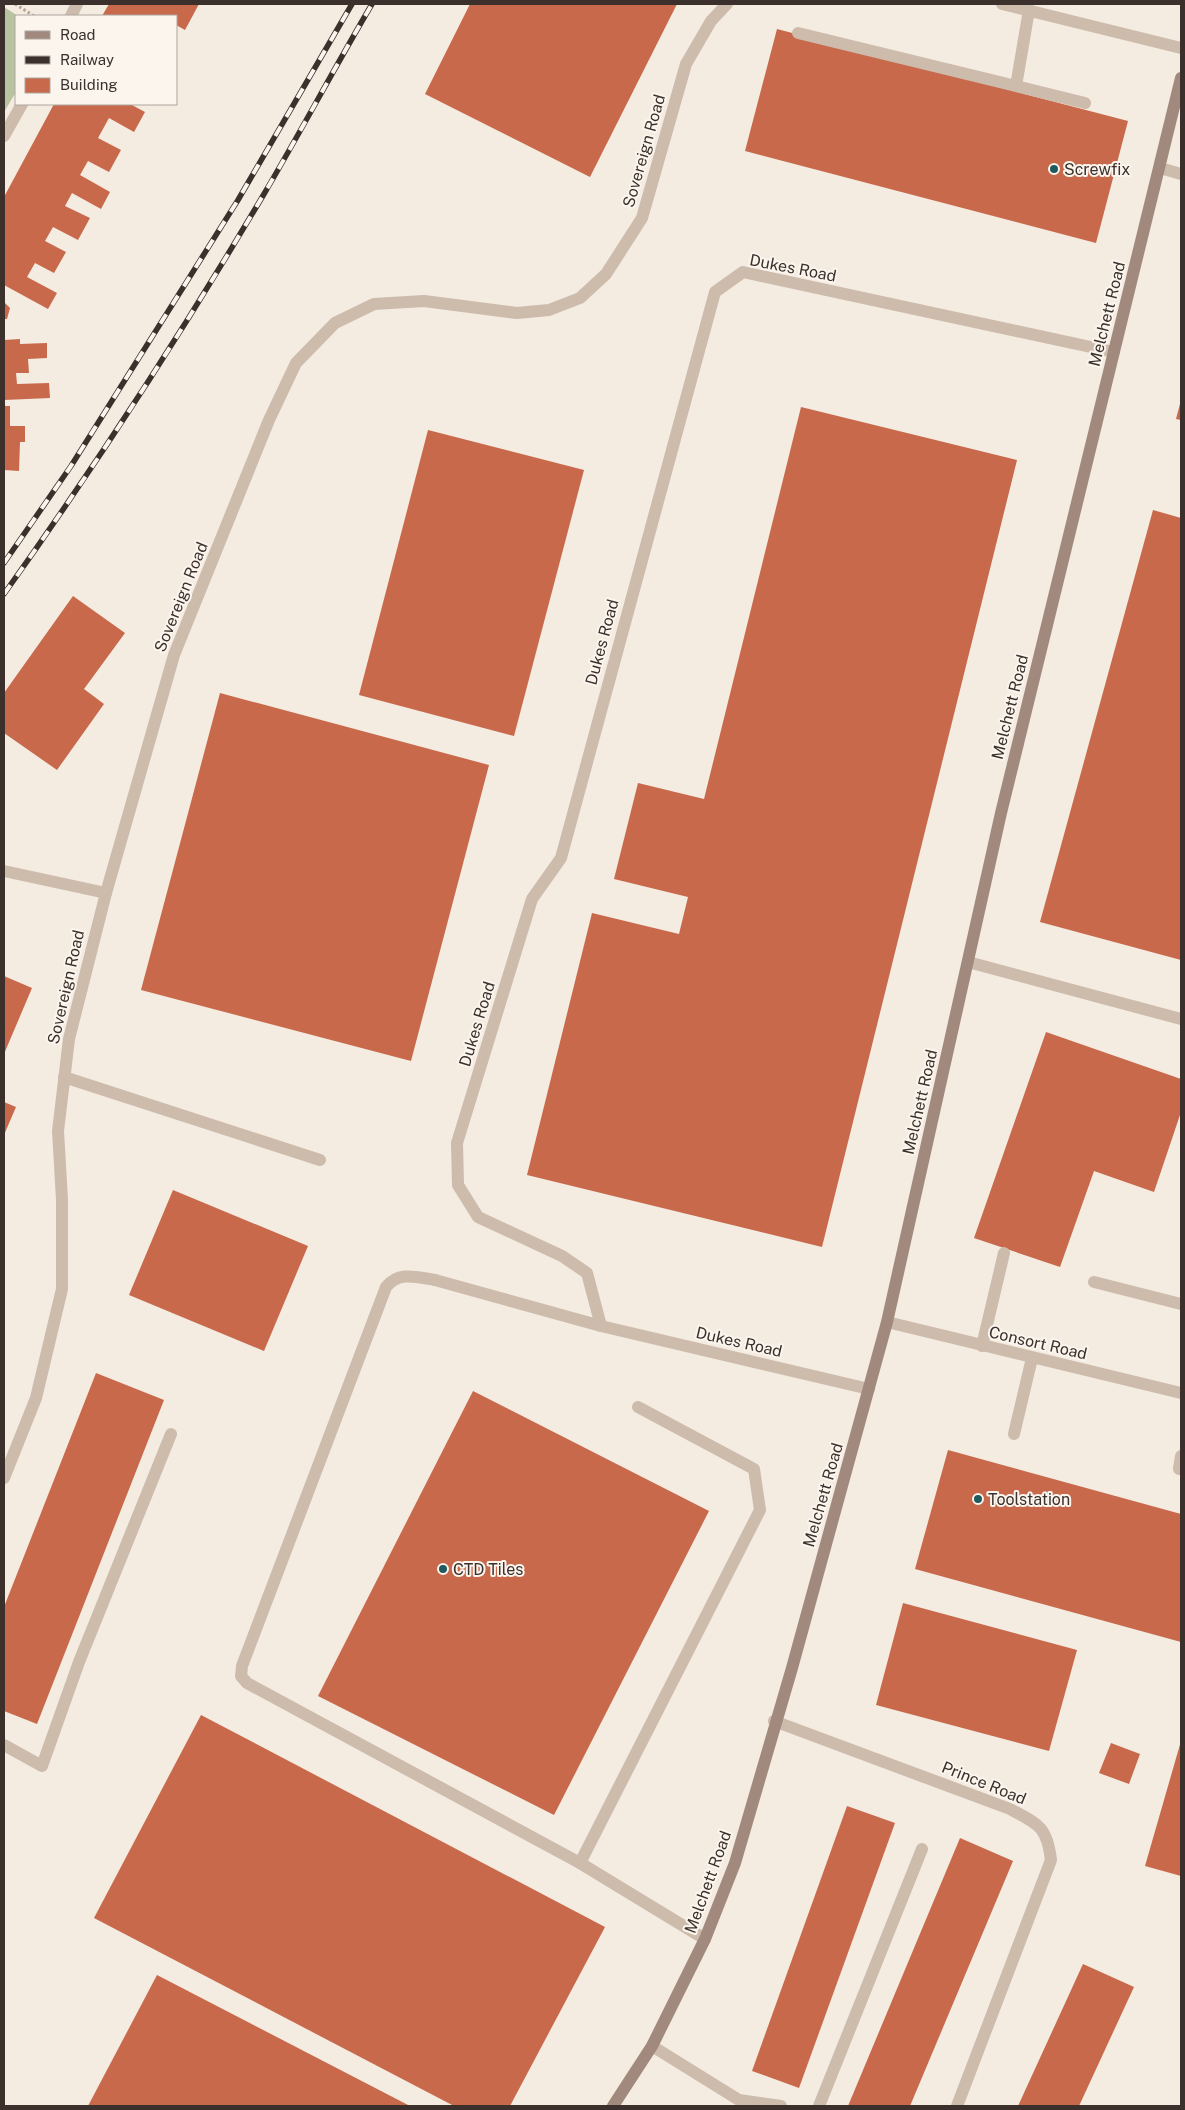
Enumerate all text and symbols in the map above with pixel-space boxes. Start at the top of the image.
legend [15,15,178,105]
text: Road [60,26,96,43]
text: Railway [60,51,114,68]
text: Building [60,76,118,93]
street label: Sovereign Road [619,92,669,210]
place label: Screwfix [1064,160,1130,179]
marker: Screwfix [1048,163,1060,175]
street label: Dukes Road [748,250,838,286]
street label: Melchett Road [1085,260,1129,368]
street label: Sovereign Road [150,539,212,655]
street label: Dukes Road [581,597,623,687]
street label: Melchett Road [988,653,1032,761]
street label: Sovereign Road [44,928,88,1046]
street label: Dukes Road [455,979,499,1069]
street label: Melchett Road [899,1047,941,1157]
street label: Consort Road [987,1322,1089,1364]
street label: Dukes Road [694,1323,784,1361]
street label: Melchett Road [799,1441,847,1549]
place label: Toolstation [988,1490,1070,1509]
marker: Toolstation [972,1493,984,1505]
place label: CTD Tiles [453,1560,523,1579]
marker: CTD Tiles [437,1563,449,1575]
street label: Prince Road [939,1757,1029,1809]
street label: Melchett Road [681,1828,735,1936]

